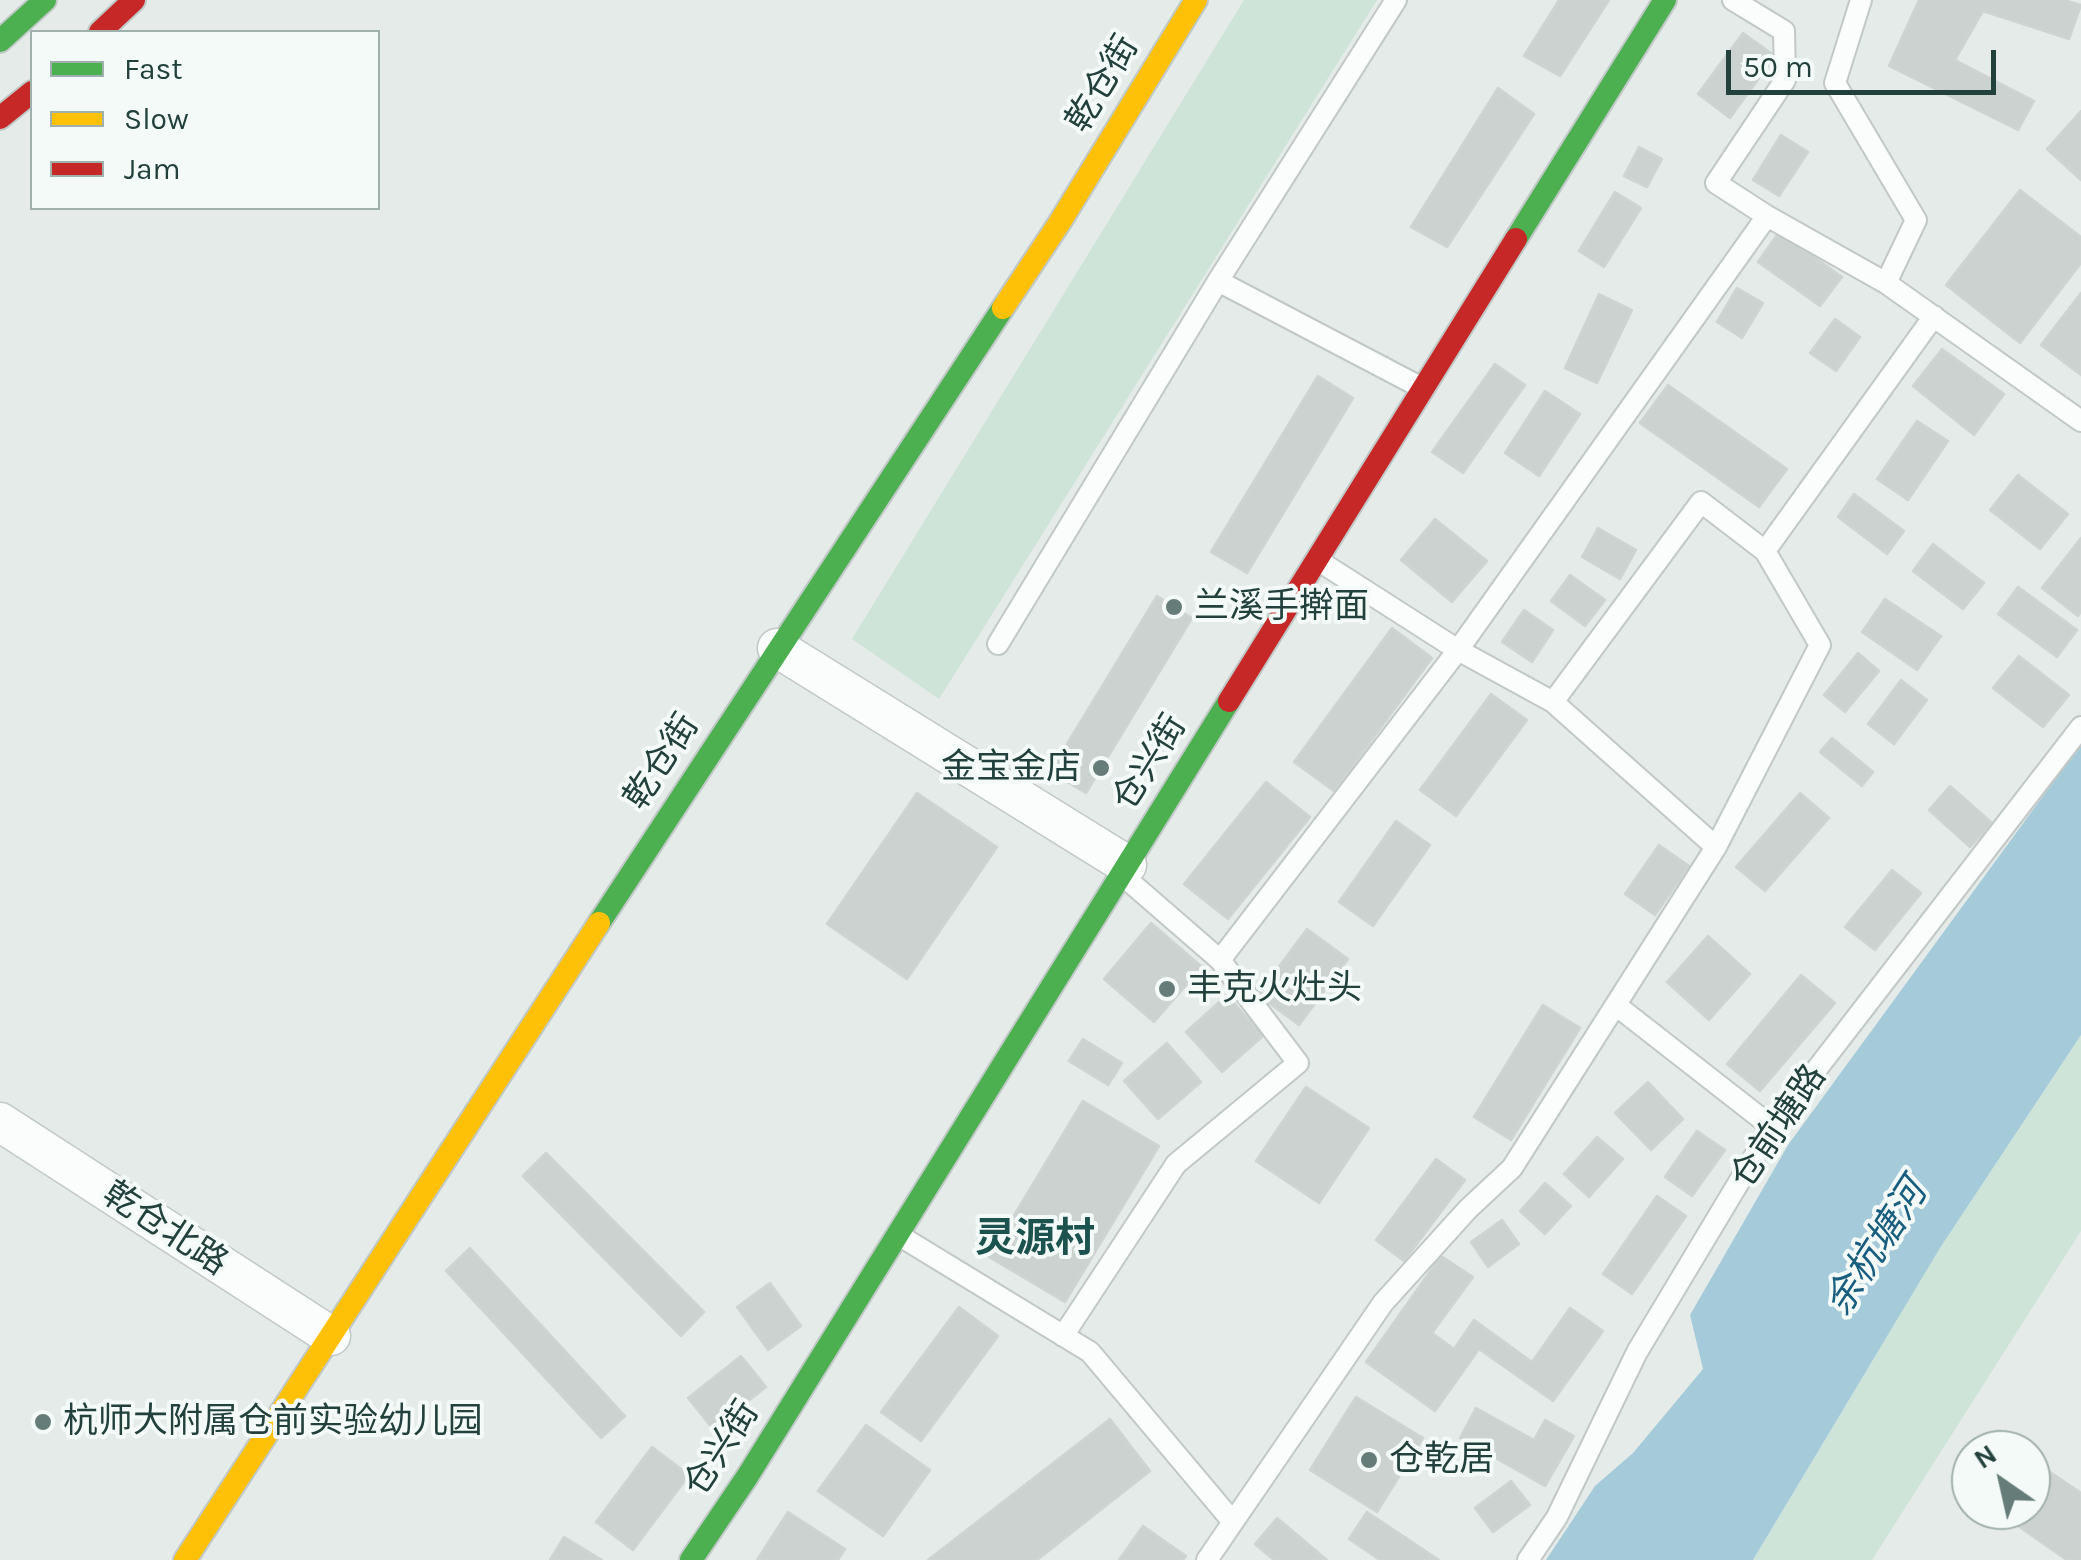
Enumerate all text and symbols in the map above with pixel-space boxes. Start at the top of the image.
street label: 乾仓街 [1058,28,1148,140]
legend [30,30,380,210]
scale bar [1731,30,2001,92]
text: 50 m [1743,49,1813,85]
text: Fast [124,51,183,87]
text: Slow [124,101,189,137]
text: Jam [124,151,181,187]
place label: 兰溪手擀面 [1194,586,1369,628]
marker: 兰溪手擀面 [1163,596,1185,618]
street label: 乾仓街 [616,707,708,817]
street label: 仓兴街 [1104,707,1196,819]
place label: 金宝金店 [941,747,1081,789]
marker: 金宝金店 [1090,757,1112,779]
place label: 丰克火灶头 [1187,968,1362,1010]
marker: 丰克火灶头 [1156,978,1178,1000]
street label: 仓前塘路 [1722,1057,1836,1197]
water label: 余杭塘河 [1816,1172,1938,1324]
street label: 乾仓北路 [95,1173,235,1285]
district label: 灵源村 [975,1216,1095,1264]
street label: 仓兴街 [676,1394,768,1504]
place label: 杭师大附属仓前实验幼儿园 [63,1401,483,1443]
marker: 杭师大附属仓前实验幼儿园 [32,1411,54,1433]
north arrow [1951,1430,2051,1530]
text: N [1968,1437,2003,1476]
place label: 仓乾居 [1389,1439,1494,1481]
marker: 仓乾居 [1358,1449,1380,1471]

